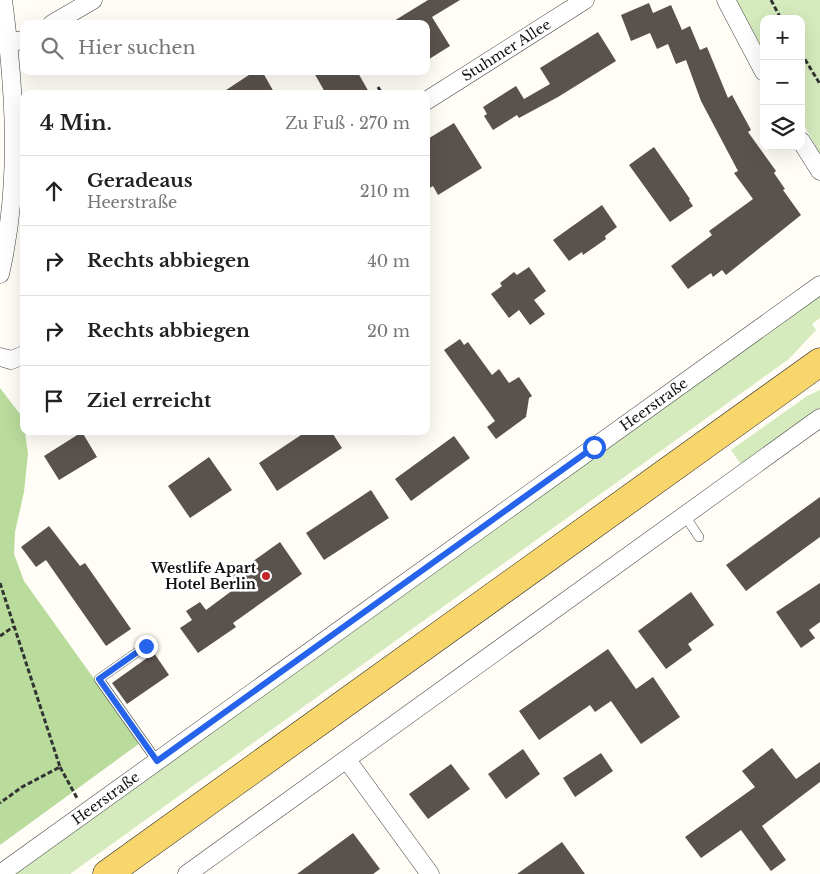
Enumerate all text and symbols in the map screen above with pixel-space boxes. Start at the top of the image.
street label: Stuhmer Allee [458,15,554,85]
map controls [760,15,805,150]
button: + [760,15,805,60]
search box [20,20,430,75]
icon: search [38,34,66,62]
text: Hier suchen [78,36,196,59]
button: − [760,60,805,105]
button: layers [760,105,805,150]
text: 4 Min. [40,110,112,136]
text: Zu Fuß · 270 m [285,113,410,133]
text: Geradeaus [87,169,193,192]
icon: ahead [40,177,68,205]
text: 210 m [360,181,410,201]
text: Heerstraße [87,192,177,212]
icon: right [40,247,68,275]
text: Rechts abbiegen [87,249,250,272]
text: 40 m [367,251,410,271]
icon: right [40,317,68,345]
text: Rechts abbiegen [87,319,250,342]
text: 20 m [367,321,410,341]
street label: Heerstraße [616,374,691,435]
icon: arrive [40,387,68,415]
text: Ziel erreicht [87,389,211,412]
route start [583,436,606,459]
place label: Westlife Apart Hotel Berlin [150,559,257,593]
marker: Westlife Apart Hotel Berlin [260,570,272,582]
route end [135,635,158,658]
street label: Heerstraße [68,768,143,829]

